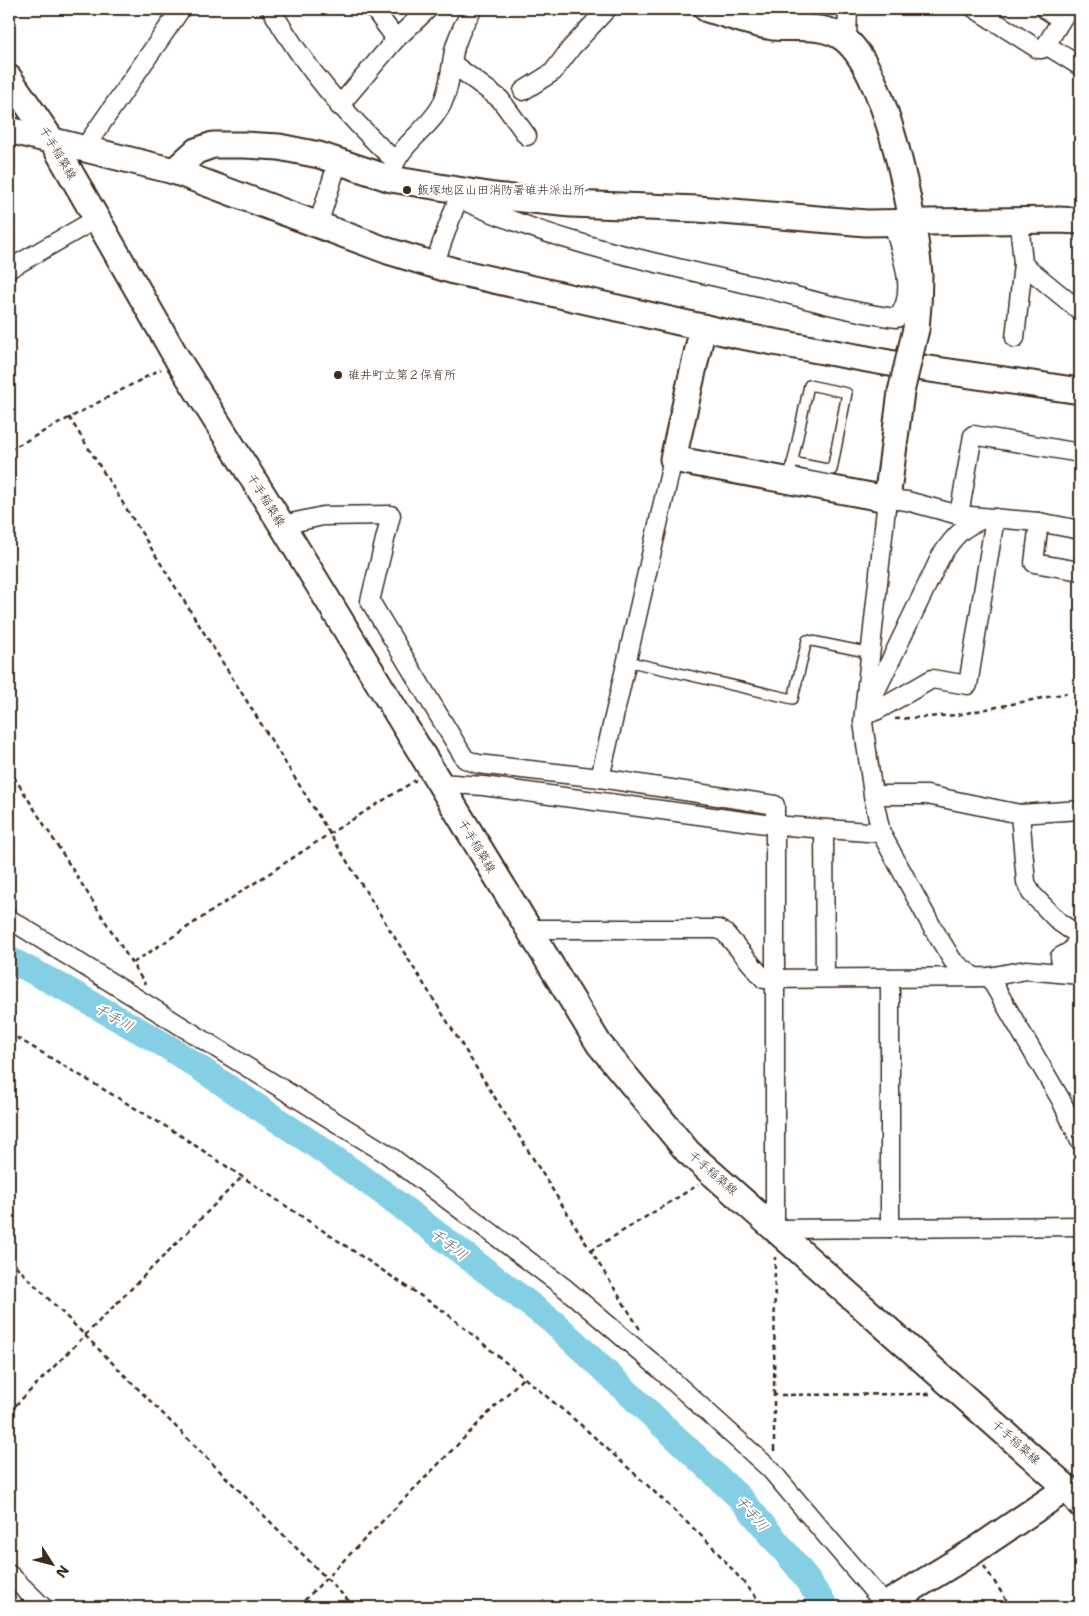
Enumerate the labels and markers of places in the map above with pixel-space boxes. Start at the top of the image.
place label: 飯塚地区山田消防署碓井派出所 [417,182,585,198]
marker: 飯塚地区山田消防署碓井派出所 [401,184,413,196]
place label: 碓井町立第２保育所 [348,367,456,383]
marker: 碓井町立第２保育所 [332,369,344,381]

